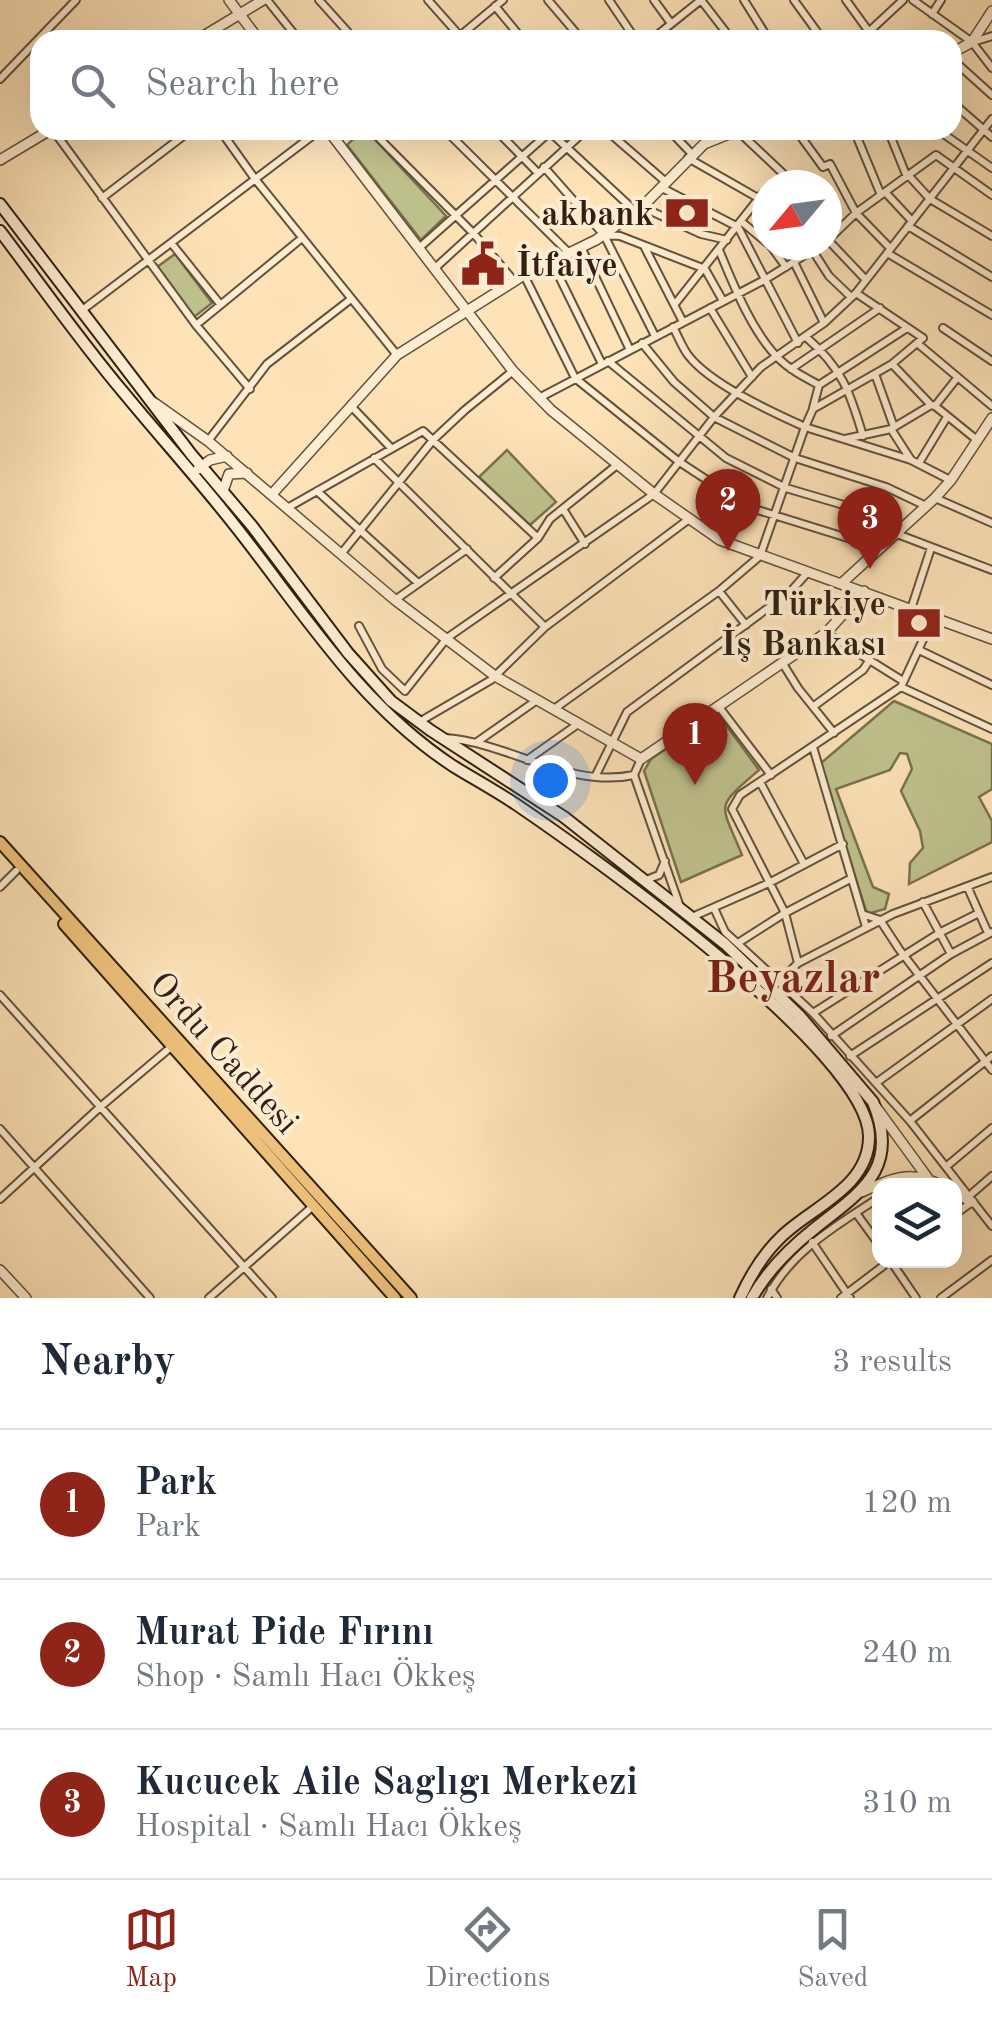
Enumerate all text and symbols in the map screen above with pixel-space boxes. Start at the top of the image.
search box [30,30,962,140]
icon: search [65,58,120,113]
text: Search here [145,66,340,104]
north arrow [752,170,842,260]
bank icon: akbank [663,189,711,237]
place label: akbank [541,198,654,233]
public building icon: İtfaiye [459,240,507,288]
place label: İtfaiye [516,244,618,284]
pin: 2 [696,468,760,551]
pin: 3 [838,486,902,569]
place label: Türkiye İş Bankası [721,588,886,663]
bank icon: Türkiye İş Bankası [895,599,943,647]
pin: 1 [662,702,728,785]
your location [525,755,576,806]
district label: Beyazlar [706,958,880,1003]
street label: Ordu Caddesi [142,966,304,1141]
map controls [872,1178,962,1268]
button: layers [872,1178,962,1268]
text: Nearby [40,1342,176,1384]
text: 3 results [832,1347,952,1379]
text: Park [135,1465,217,1503]
text: 1 [63,1488,82,1520]
text: 120 m [862,1488,952,1520]
text: Park [135,1512,201,1544]
text: Murat Pide Fırını [135,1615,434,1653]
text: 2 [63,1638,82,1670]
text: 240 m [862,1638,952,1670]
text: Shop · Samlı Hacı Ökkeş [135,1662,476,1694]
text: Kucucek Aile Saglıgı Merkezi [135,1765,638,1803]
text: 3 [63,1788,82,1820]
text: 310 m [862,1788,952,1820]
text: Hospital · Samlı Hacı Ökkeş [135,1812,522,1844]
tab: Map [124,1902,179,1997]
tab: Directions [426,1902,550,1997]
tab: Saved [797,1902,868,1997]

